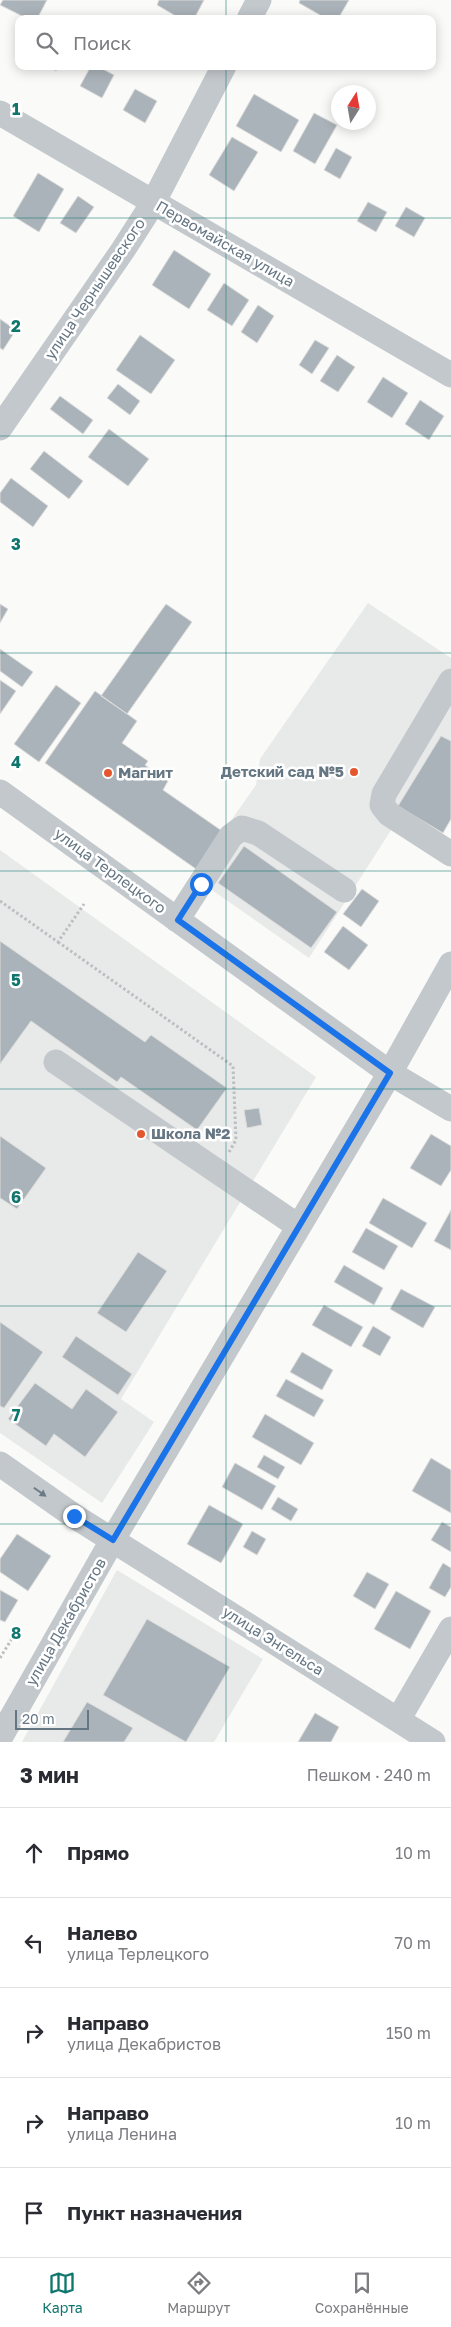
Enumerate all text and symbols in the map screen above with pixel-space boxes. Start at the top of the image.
search box [15,15,436,70]
icon: search [33,29,61,57]
text: Поиск [73,31,132,54]
north arrow [331,85,376,130]
text: 1 [12,99,20,119]
street label: Первомайская улица [153,196,298,290]
street label: улица Чернышевского [40,214,148,362]
text: 2 [11,316,21,336]
text: 3 [11,534,21,554]
text: 4 [11,752,21,772]
place label: Детский сад №5 [221,762,344,780]
place label: Магнит [118,763,173,781]
marker: Детский сад №5 [348,766,360,778]
marker: Магнит [102,767,114,779]
street label: улица Терлецкого [51,824,170,917]
route start [190,873,213,896]
text: 5 [11,970,21,990]
place label: Школа №2 [151,1124,230,1142]
marker: Школа №2 [135,1128,147,1140]
text: 6 [11,1187,21,1207]
text: 7 [12,1405,21,1425]
one-way arrow [33,1487,47,1497]
route end [63,1505,86,1528]
street label: улица Декабристов [21,1555,109,1688]
street label: улица Энгельса [220,1602,327,1678]
text: 8 [11,1623,21,1643]
scale bar [15,1707,89,1730]
text: 20 m [22,1710,55,1727]
text: 3 мин [20,1762,79,1788]
text: Пешком · 240 m [307,1765,431,1785]
icon: ahead [20,1839,48,1867]
text: Прямо [67,1841,129,1864]
text: 10 m [395,1843,431,1863]
text: Налево [67,1921,137,1944]
icon: left [20,1929,48,1957]
text: 70 m [394,1933,431,1953]
text: улица Терлецкого [67,1944,209,1964]
text: Направо [67,2011,149,2034]
icon: right [20,2019,48,2047]
text: 150 m [386,2023,431,2043]
text: улица Декабристов [67,2034,221,2054]
text: Направо [67,2101,149,2124]
icon: right [20,2109,48,2137]
text: 10 m [395,2113,431,2133]
text: улица Ленина [67,2124,177,2144]
icon: arrive [20,2199,48,2227]
text: Пункт назначения [67,2201,242,2224]
tab: Карта [42,2269,83,2316]
tab: Маршрут [167,2269,230,2316]
tab: Сохранённые [315,2269,409,2316]

